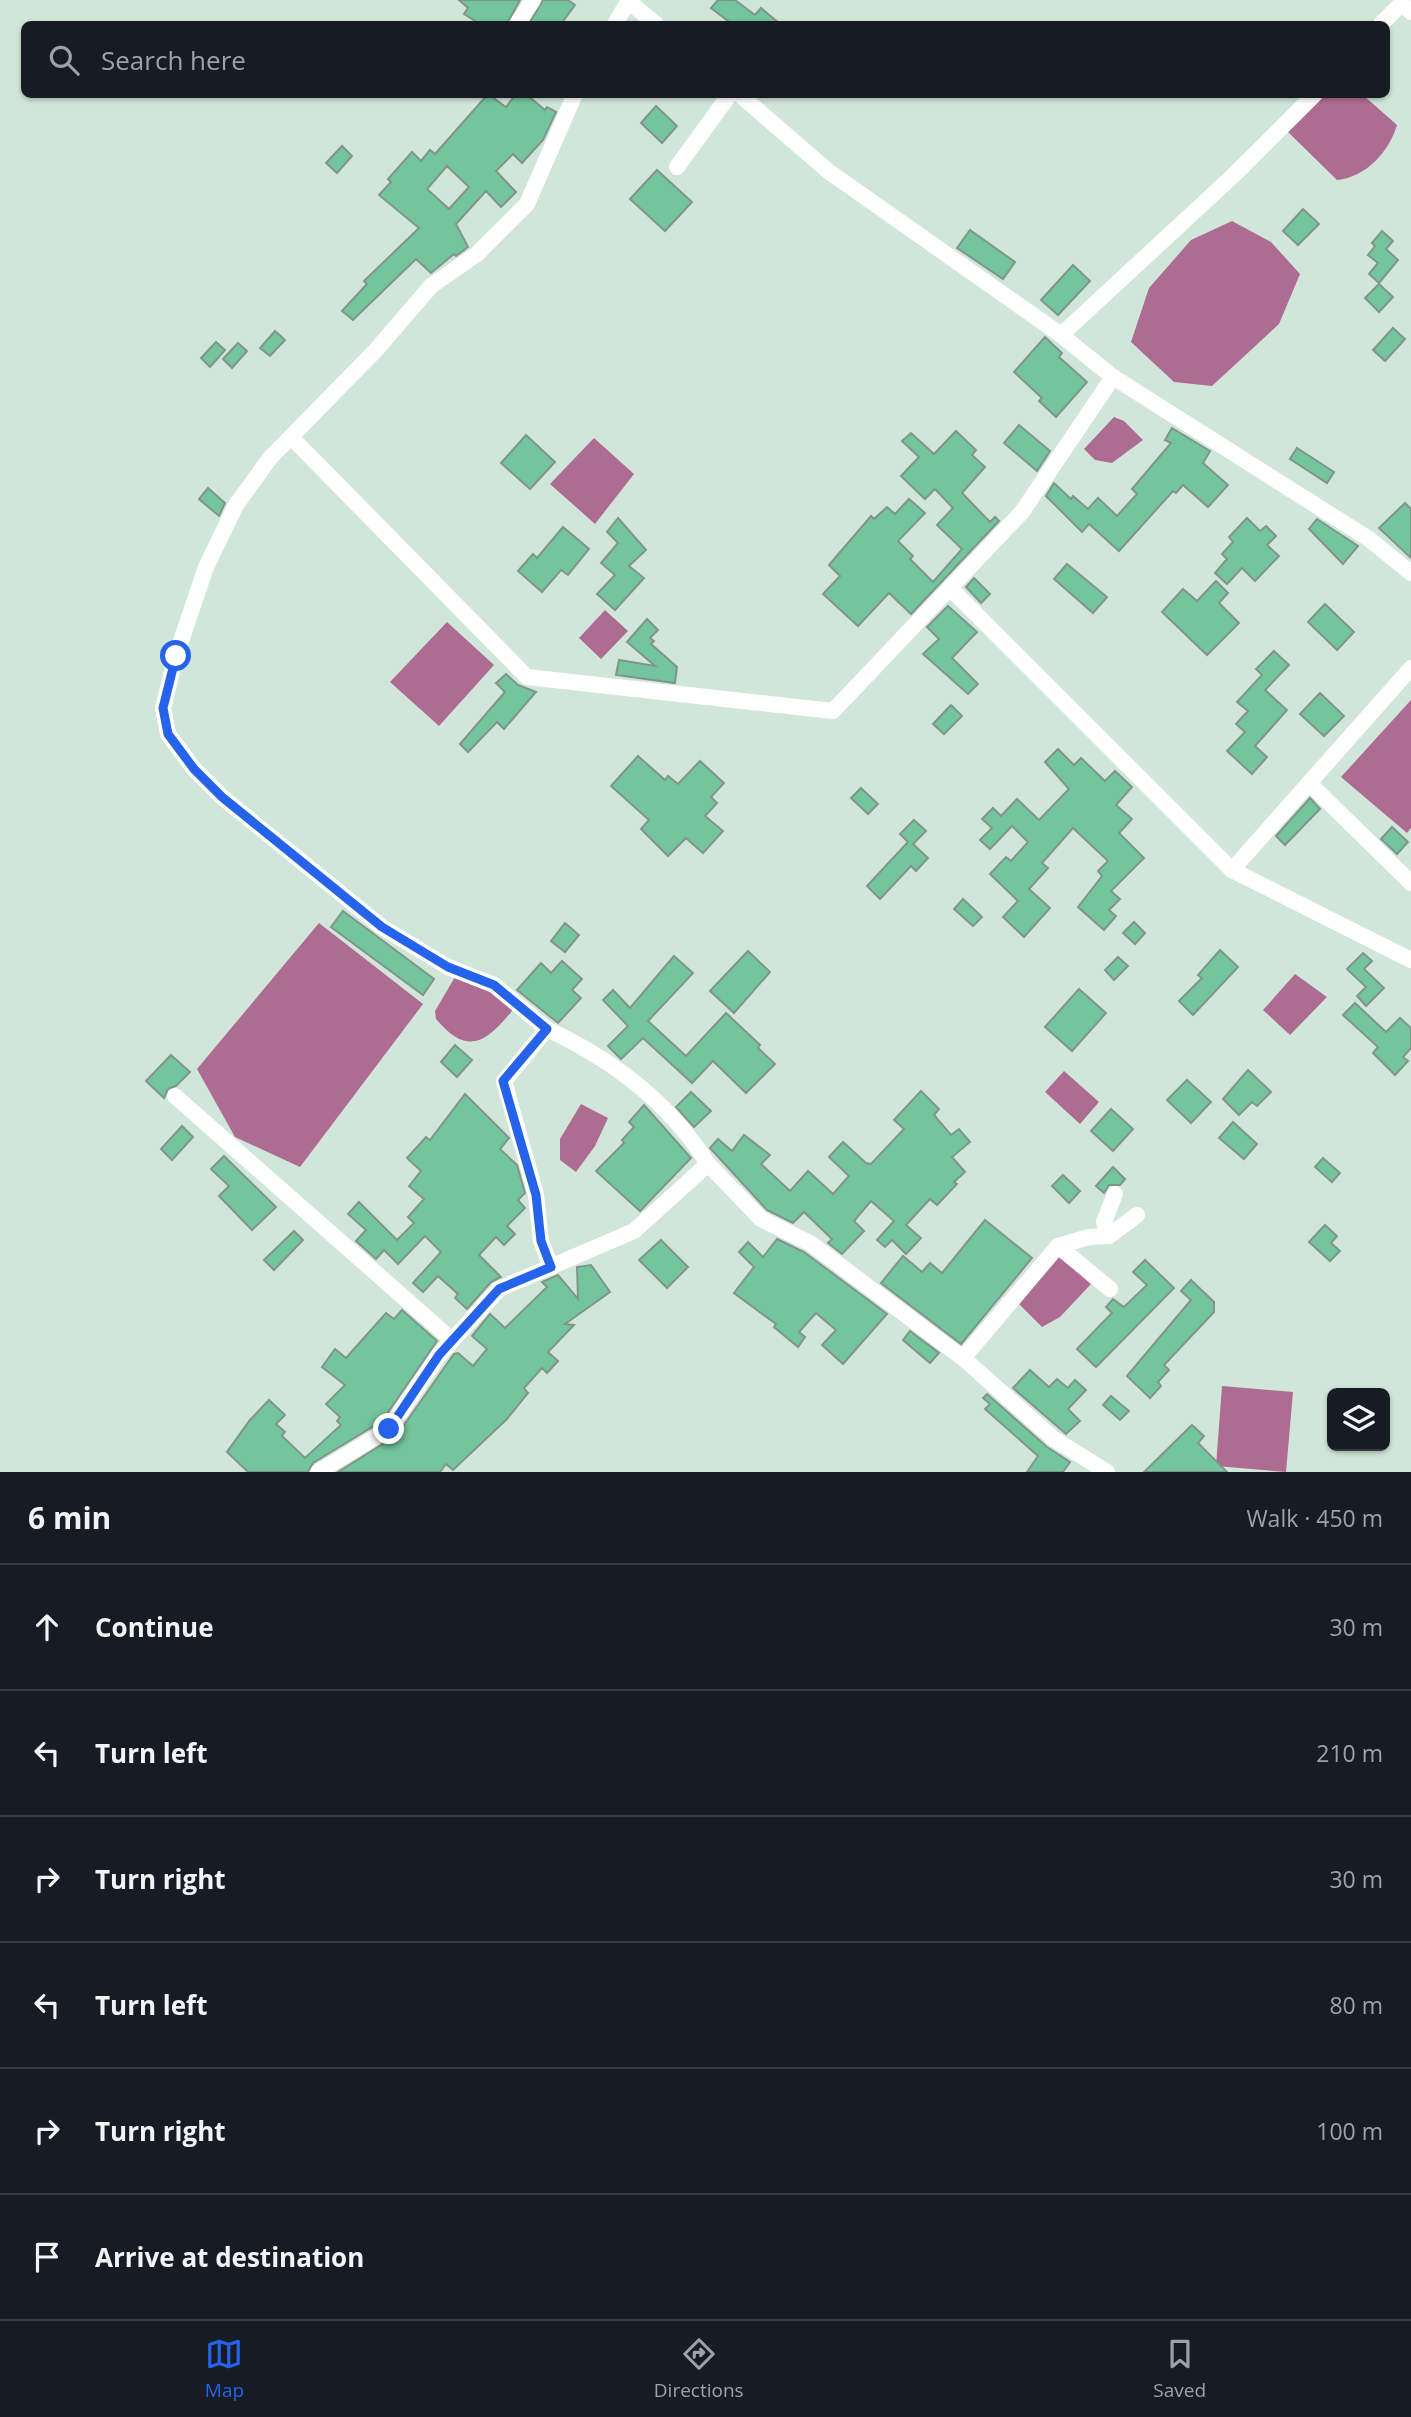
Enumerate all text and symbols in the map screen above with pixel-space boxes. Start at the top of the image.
search box [21,21,1390,98]
icon: search [45,41,83,79]
text: Search here [101,42,246,78]
route start [160,640,191,671]
map controls [1327,1388,1390,1451]
button: layers [1327,1388,1390,1451]
route end [373,1413,404,1444]
text: 6 min [28,1497,111,1538]
text: Walk · 450 m [1246,1502,1383,1534]
icon: ahead [28,1608,66,1646]
text: Continue [95,1609,214,1645]
text: 30 m [1329,1611,1383,1643]
icon: left [28,1734,66,1772]
text: Turn left [95,1735,207,1771]
text: 210 m [1316,1737,1383,1769]
icon: right [28,1860,66,1898]
text: Turn right [95,1861,226,1897]
text: 30 m [1329,1863,1383,1895]
icon: left [28,1986,66,2024]
text: Turn left [95,1987,207,2023]
text: 80 m [1329,1989,1383,2021]
icon: right [28,2112,66,2150]
text: Turn right [95,2113,226,2149]
text: 100 m [1316,2115,1383,2147]
icon: arrive [28,2238,66,2276]
text: Arrive at destination [95,2239,364,2275]
tab: Map [205,2335,244,2403]
tab: Directions [654,2335,744,2403]
tab: Saved [1153,2335,1206,2403]

